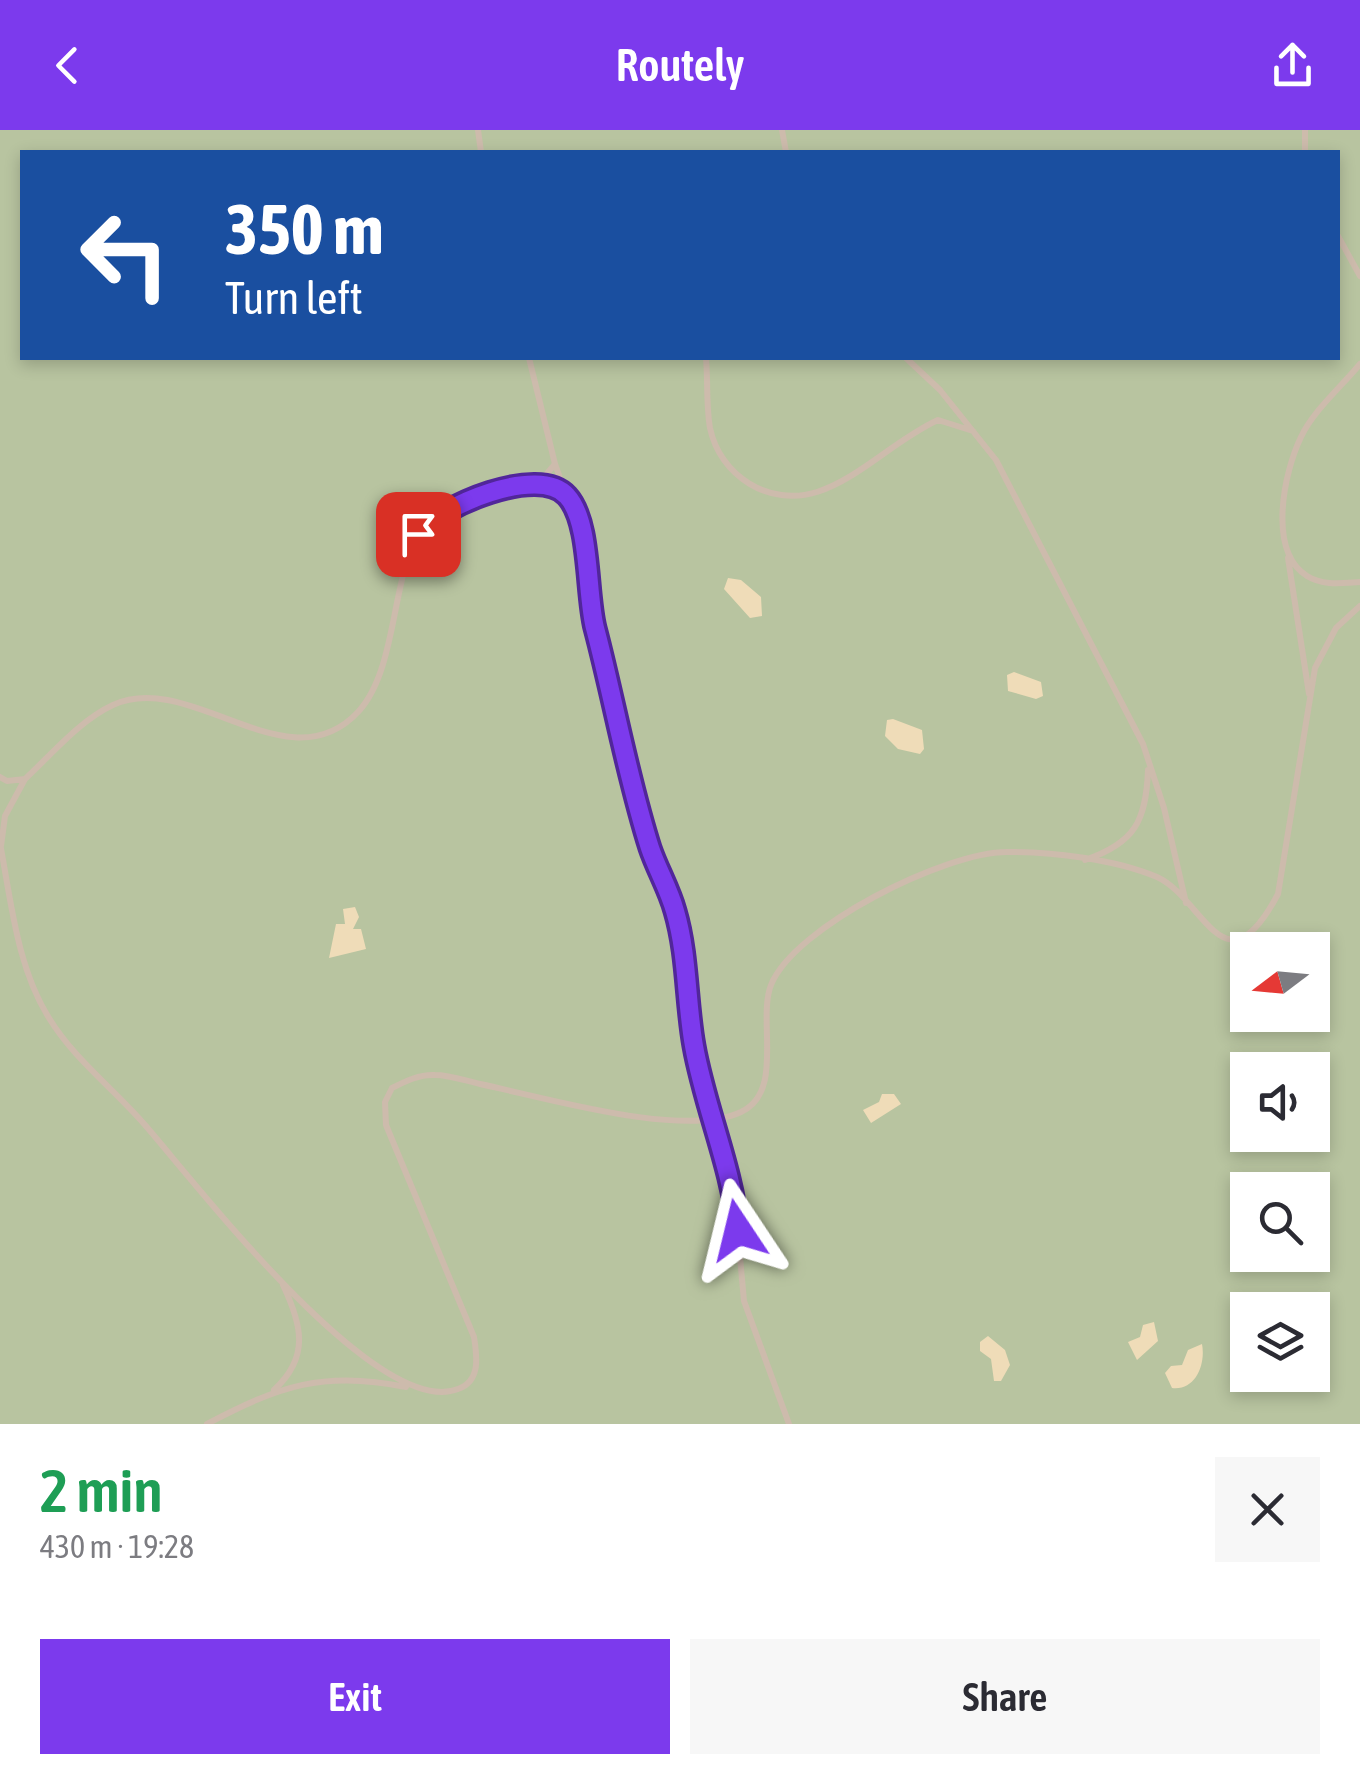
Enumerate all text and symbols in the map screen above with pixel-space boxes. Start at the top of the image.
icon: back [40,38,95,93]
icon: share [1265,38,1320,93]
text: Routely [616,39,744,91]
text: 350 m [225,189,384,269]
icon: left [60,190,190,320]
text: Turn left [225,272,363,324]
pin [376,492,461,577]
icon: arrive [391,507,446,562]
north arrow [1230,932,1330,1032]
map controls [1230,932,1330,1392]
button: sound [1230,1052,1330,1152]
button: search [1230,1172,1330,1272]
position arrow [686,1178,790,1282]
button: layers [1230,1292,1330,1392]
text: 2 min [40,1456,163,1525]
button: close [1215,1457,1320,1562]
text: 430 m · 19:28 [40,1528,194,1565]
button: Exit [40,1639,670,1754]
button: Share [690,1639,1320,1754]

